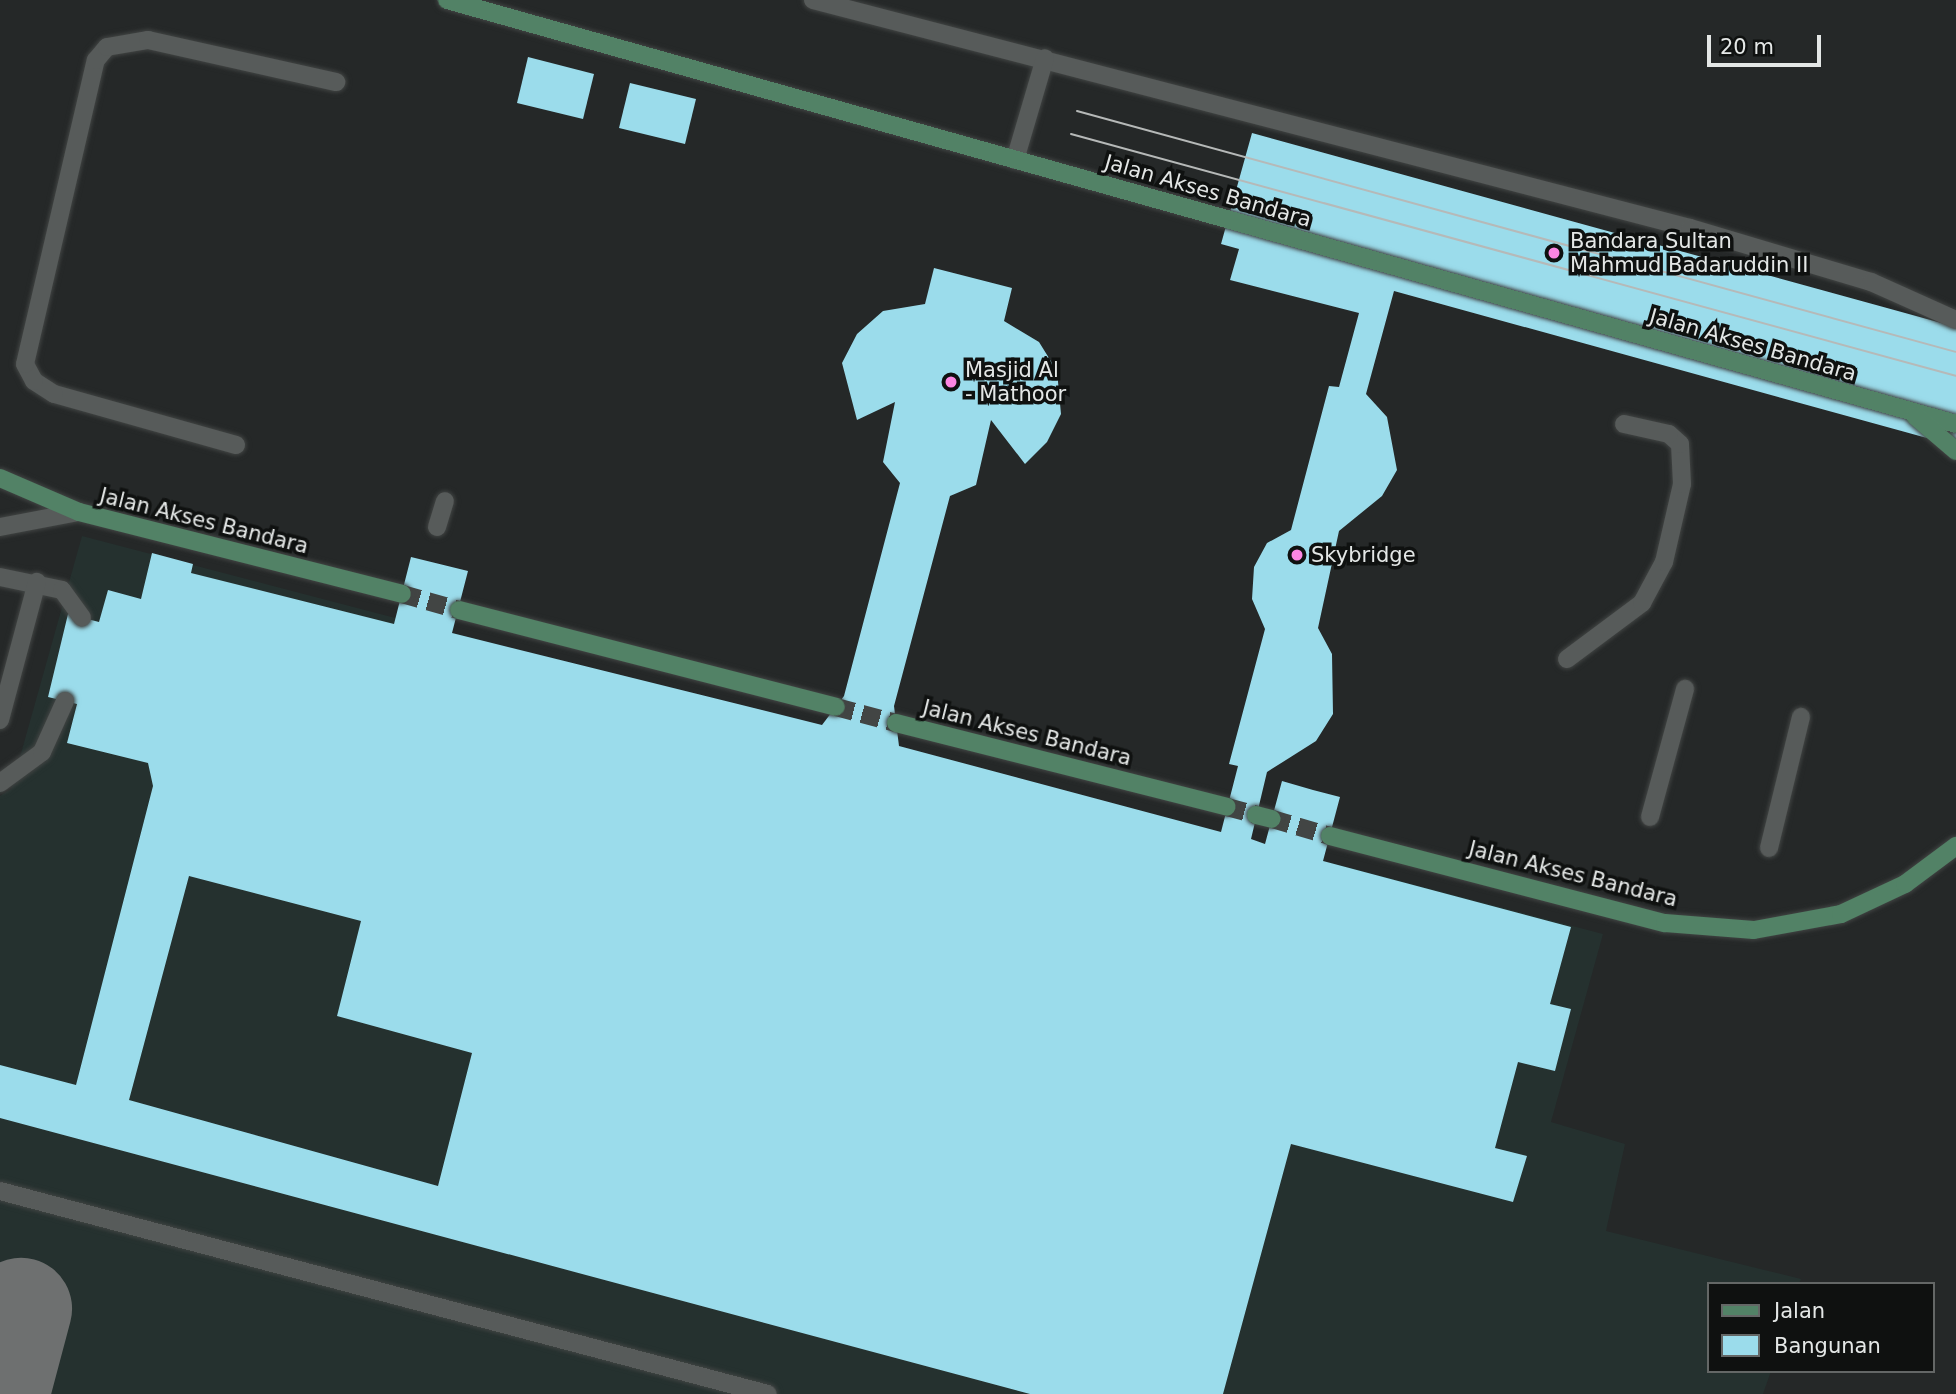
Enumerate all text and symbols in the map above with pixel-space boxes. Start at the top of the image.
scale bar [1711,21,1825,65]
text: 20 m [1720,35,1774,59]
street label: Jalan Akses Bandara [1102,149,1314,233]
place label: Bandara Sultan Mahmud Badaruddin II [1570,228,1808,278]
marker: Bandara Sultan Mahmud Badaruddin II [1544,243,1564,263]
street label: Jalan Akses Bandara [1647,303,1859,387]
place label: Masjid Al - Mathoor [965,357,1066,407]
marker: Masjid Al - Mathoor [943,374,959,390]
street label: Jalan Akses Bandara [97,483,311,559]
place label: Skybridge [1311,542,1416,568]
marker: Skybridge [1289,547,1305,563]
street label: Jalan Akses Bandara [920,695,1134,771]
street label: Jalan Akses Bandara [1466,836,1680,912]
legend [1708,1282,1935,1373]
text: Jalan [1774,1299,1825,1323]
text: Bangunan [1774,1334,1881,1358]

